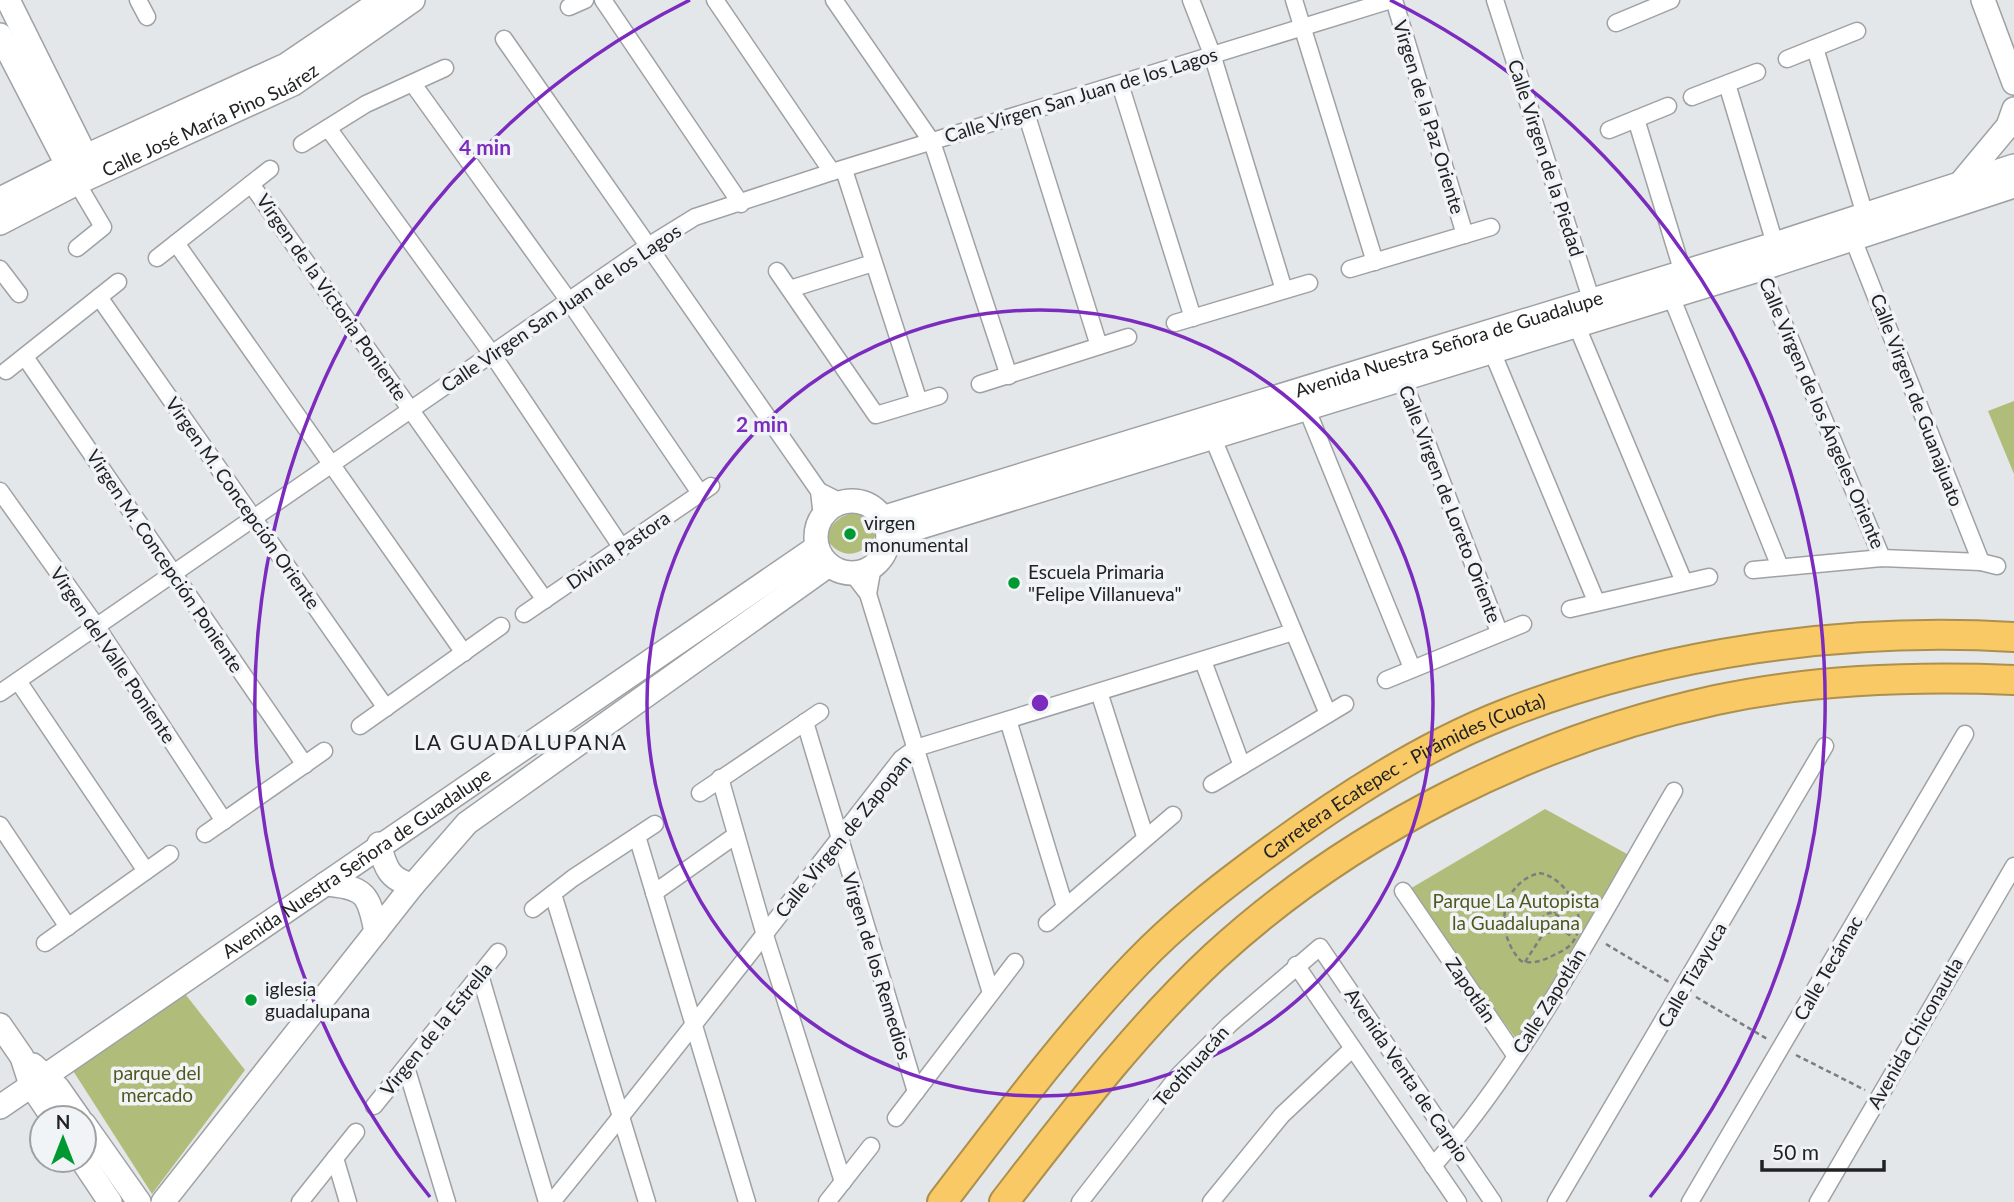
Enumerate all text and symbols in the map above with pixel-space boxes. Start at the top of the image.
street label: Virgen de la Paz Oriente [1389,17,1470,217]
street label: Calle Virgen San Juan de los Lagos [942,42,1220,147]
street label: Calle Virgen de la Piedad [1504,56,1589,259]
street label: Calle José María Pino Suárez [98,58,322,181]
text: 4 min [459,134,511,159]
street label: Virgen de la Victoria Poniente [252,189,413,404]
street label: Calle Virgen San Juan de los Lagos [436,219,685,397]
street label: Calle Virgen de los Ángeles Oriente [1755,274,1890,552]
street label: Avenida Nuestra Señora de Guadalupe [1292,286,1606,402]
street label: Calle Virgen de Guanajuato [1866,290,1969,509]
street label: Calle Virgen de Loreto Oriente [1394,382,1506,626]
street label: Virgen M. Concepción Oriente [161,392,326,613]
text: 2 min [736,411,788,436]
street label: Virgen M. Concepción Poniente [82,445,249,677]
street label: Divina Pastora [562,506,674,594]
place label: virgen monumental [864,511,968,556]
marker: virgen monumental [842,526,858,542]
place label: Escuela Primaria "Felipe Villanueva" [1028,560,1182,605]
street label: Virgen del Valle Poniente [46,562,181,747]
marker: Escuela Primaria "Felipe Villanueva" [1006,575,1022,591]
street label: Carretera Ecatepec - Pirámides (Cuota) [1258,688,1548,864]
centre of rings [1028,691,1052,715]
district label: LA GUADALUPANA [414,729,628,754]
street label: Calle Virgen de Zapopan [770,750,915,922]
street label: Avenida Nuestra Señora de Guadalupe [217,762,495,963]
street label: Virgen de los Remedios [838,870,917,1062]
park label: Parque La Autopista la Guadalupana [1432,889,1600,934]
street label: Calle Tecámac [1788,911,1867,1024]
street label: Calle Tizayuca [1652,918,1731,1032]
street label: Calle Zapotlán [1507,944,1590,1057]
street label: Zapotlán [1441,953,1501,1027]
street label: Avenida Chiconautla [1862,953,1967,1112]
street label: Virgen de la Estrella [375,958,496,1100]
place label: iglesia guadalupana [265,977,370,1022]
street label: Avenida Venta de Carpio [1341,983,1474,1166]
marker: iglesia guadalupana [243,992,259,1008]
street label: Teotihuacán [1148,1020,1233,1111]
park label: parque del mercado [113,1061,201,1106]
north arrow [28,1104,98,1174]
text: N [56,1110,70,1133]
scale bar [1762,1128,1884,1172]
text: 50 m [1772,1139,1819,1164]

